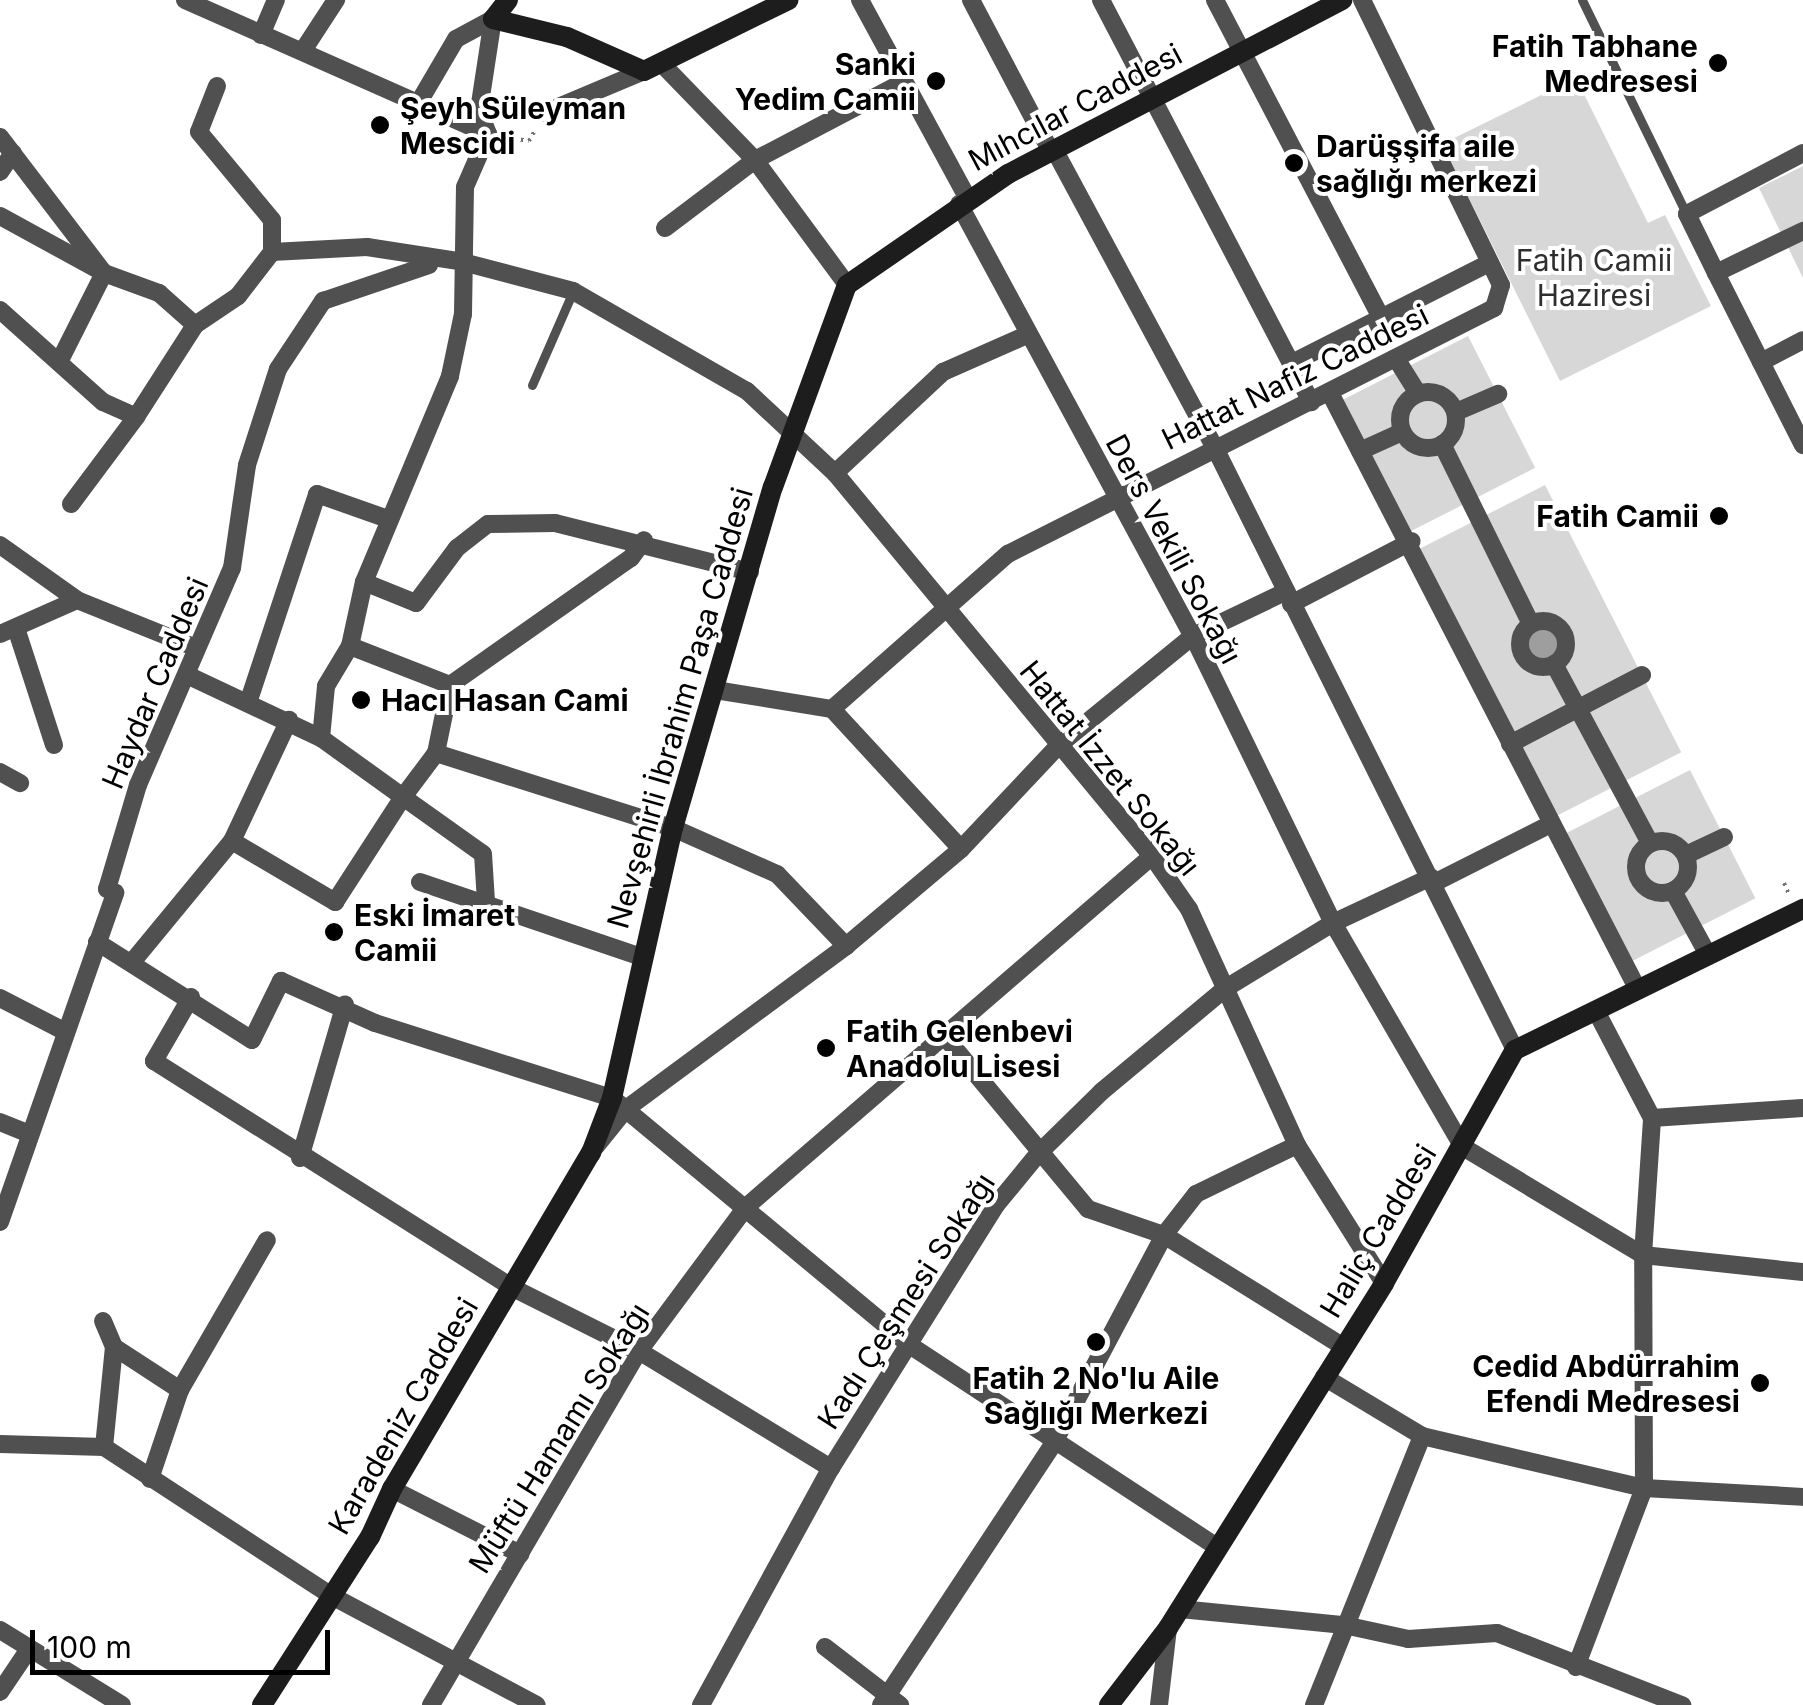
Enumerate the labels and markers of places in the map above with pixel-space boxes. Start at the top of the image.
place label: Fatih Tabhane Medresesi [1492,28,1698,98]
place label: Sanki Yedim Camii [735,46,916,116]
marker: Fatih Tabhane Medresesi [1707,52,1729,74]
marker: Sanki Yedim Camii [925,70,947,92]
place label: Şeyh Süleyman Mescidi [400,90,626,160]
marker: Şeyh Süleyman Mescidi [369,114,391,136]
place label: Darüşşifa aile sağlığı merkezi [1316,128,1537,198]
marker: Darüşşifa aile sağlığı merkezi [1281,150,1307,176]
place label: Fatih Camii [1536,498,1699,534]
marker: Fatih Camii [1708,505,1730,527]
place label: Hacı Hasan Cami [381,682,629,718]
marker: Hacı Hasan Cami [350,689,372,711]
place label: Eski İmaret Camii [354,897,515,968]
marker: Eski İmaret Camii [323,921,345,943]
place label: Fatih Gelenbevi Anadolu Lisesi [846,1013,1073,1084]
marker: Fatih Gelenbevi Anadolu Lisesi [815,1037,837,1059]
marker: Fatih 2 No'lu Aile Sağlığı Merkezi [1083,1329,1109,1355]
place label: Cedid Abdürrahim Efendi Medresesi [1472,1348,1740,1418]
place label: Fatih 2 No'lu Aile Sağlığı Merkezi [973,1360,1219,1430]
marker: Cedid Abdürrahim Efendi Medresesi [1749,1372,1771,1394]

